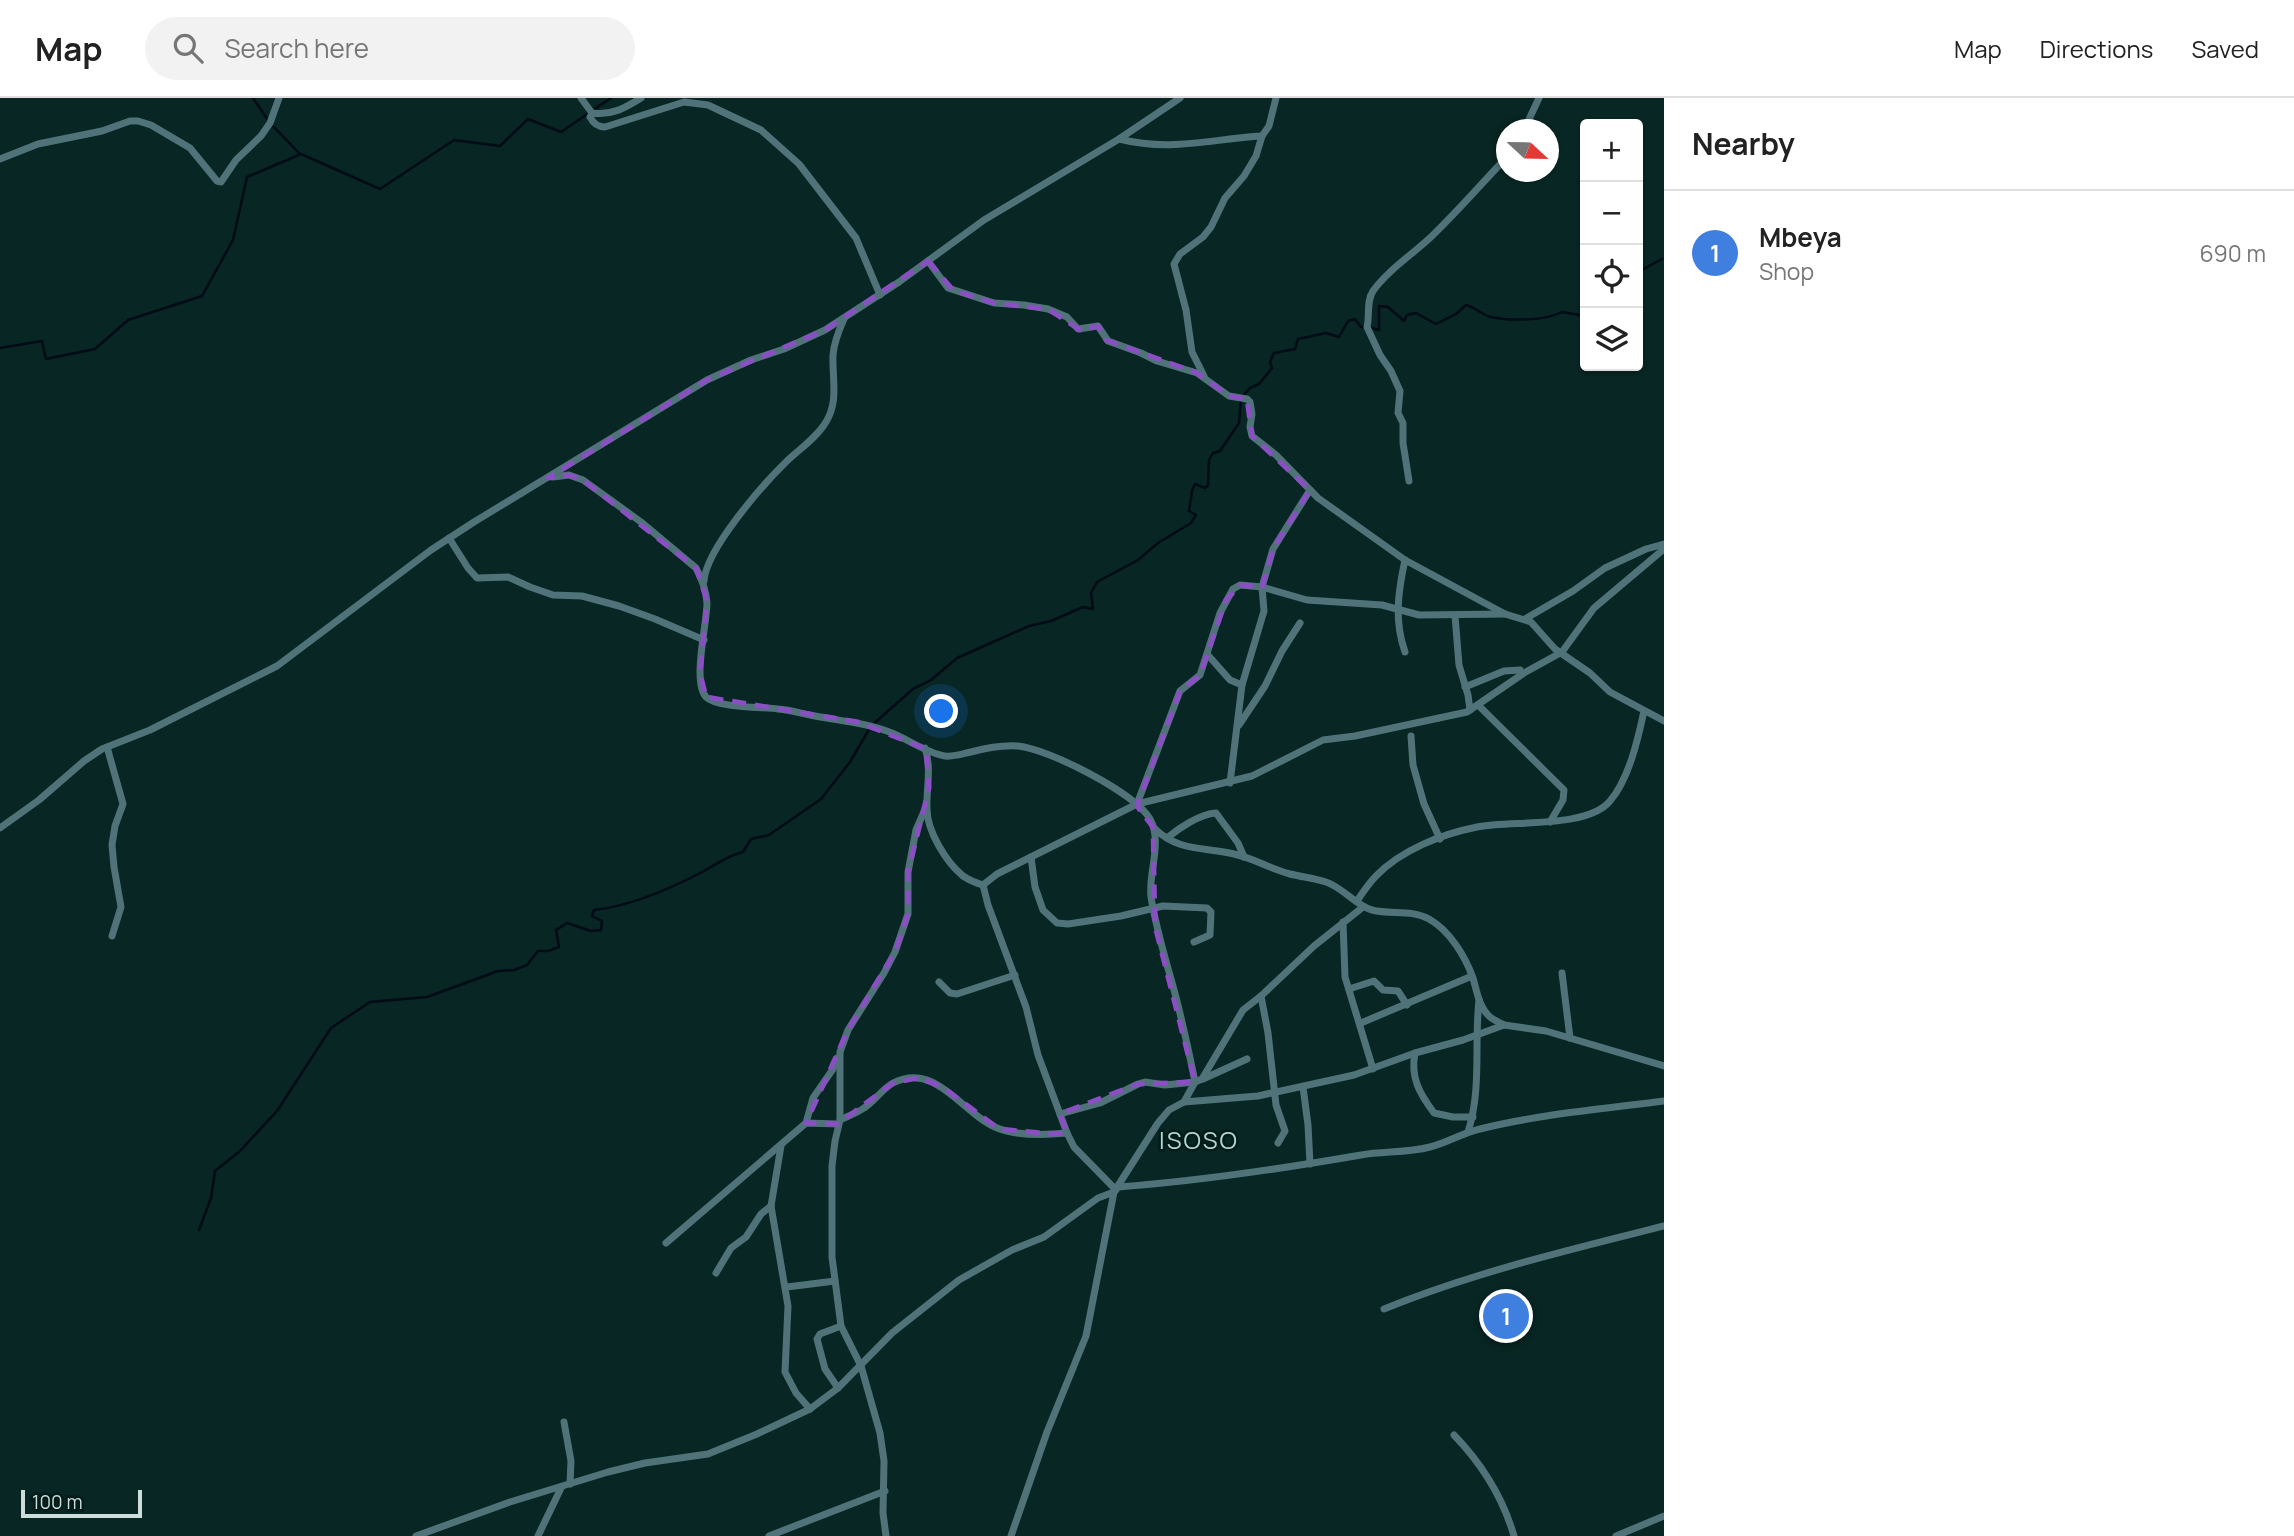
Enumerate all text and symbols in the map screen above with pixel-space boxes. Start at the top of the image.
search box [145,17,635,80]
text: Map [35,26,103,71]
icon: search [169,29,207,67]
text: Search here [225,30,369,66]
text: Map [1954,32,2002,65]
text: Directions [2040,32,2153,65]
text: Saved [2191,32,2259,65]
north arrow [1496,119,1559,182]
map controls [1580,119,1643,371]
button: + [1580,119,1643,182]
text: Nearby [1692,123,1795,164]
button: − [1580,182,1643,245]
text: Mbeya [1759,219,1842,255]
text: 1 [1710,237,1720,269]
text: 690 m [2200,237,2266,269]
button: locate [1580,245,1643,308]
text: Shop [1759,255,1814,287]
button: layers [1580,308,1643,371]
your location [924,694,958,728]
district label: ISOSO [1159,1123,1239,1156]
pin: 1 [1483,1290,1529,1342]
scale bar [21,1487,142,1519]
text: 100 m [32,1489,83,1515]

